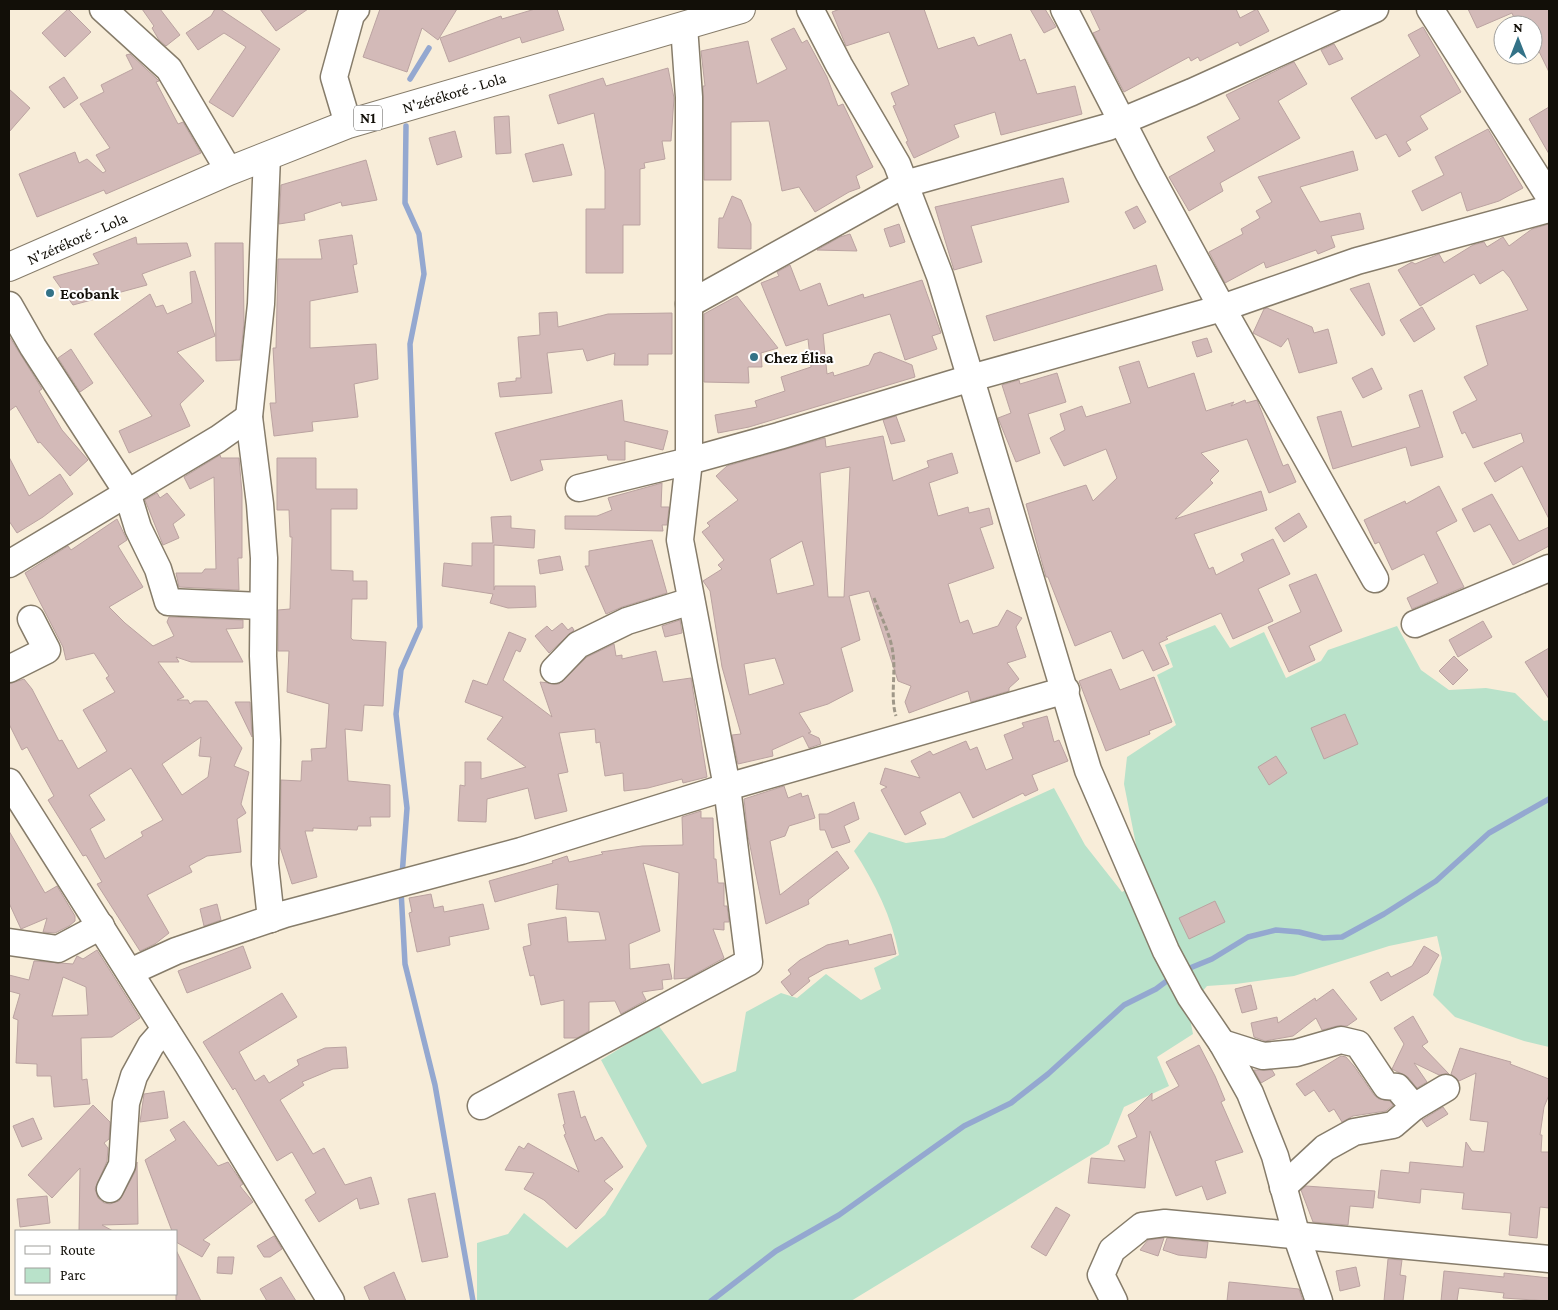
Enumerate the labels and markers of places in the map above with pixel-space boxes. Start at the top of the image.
place label: Ecobank [60,285,119,302]
marker: Ecobank [44,287,56,299]
place label: Chez Élisa [764,349,834,366]
marker: Chez Élisa [748,351,760,363]

